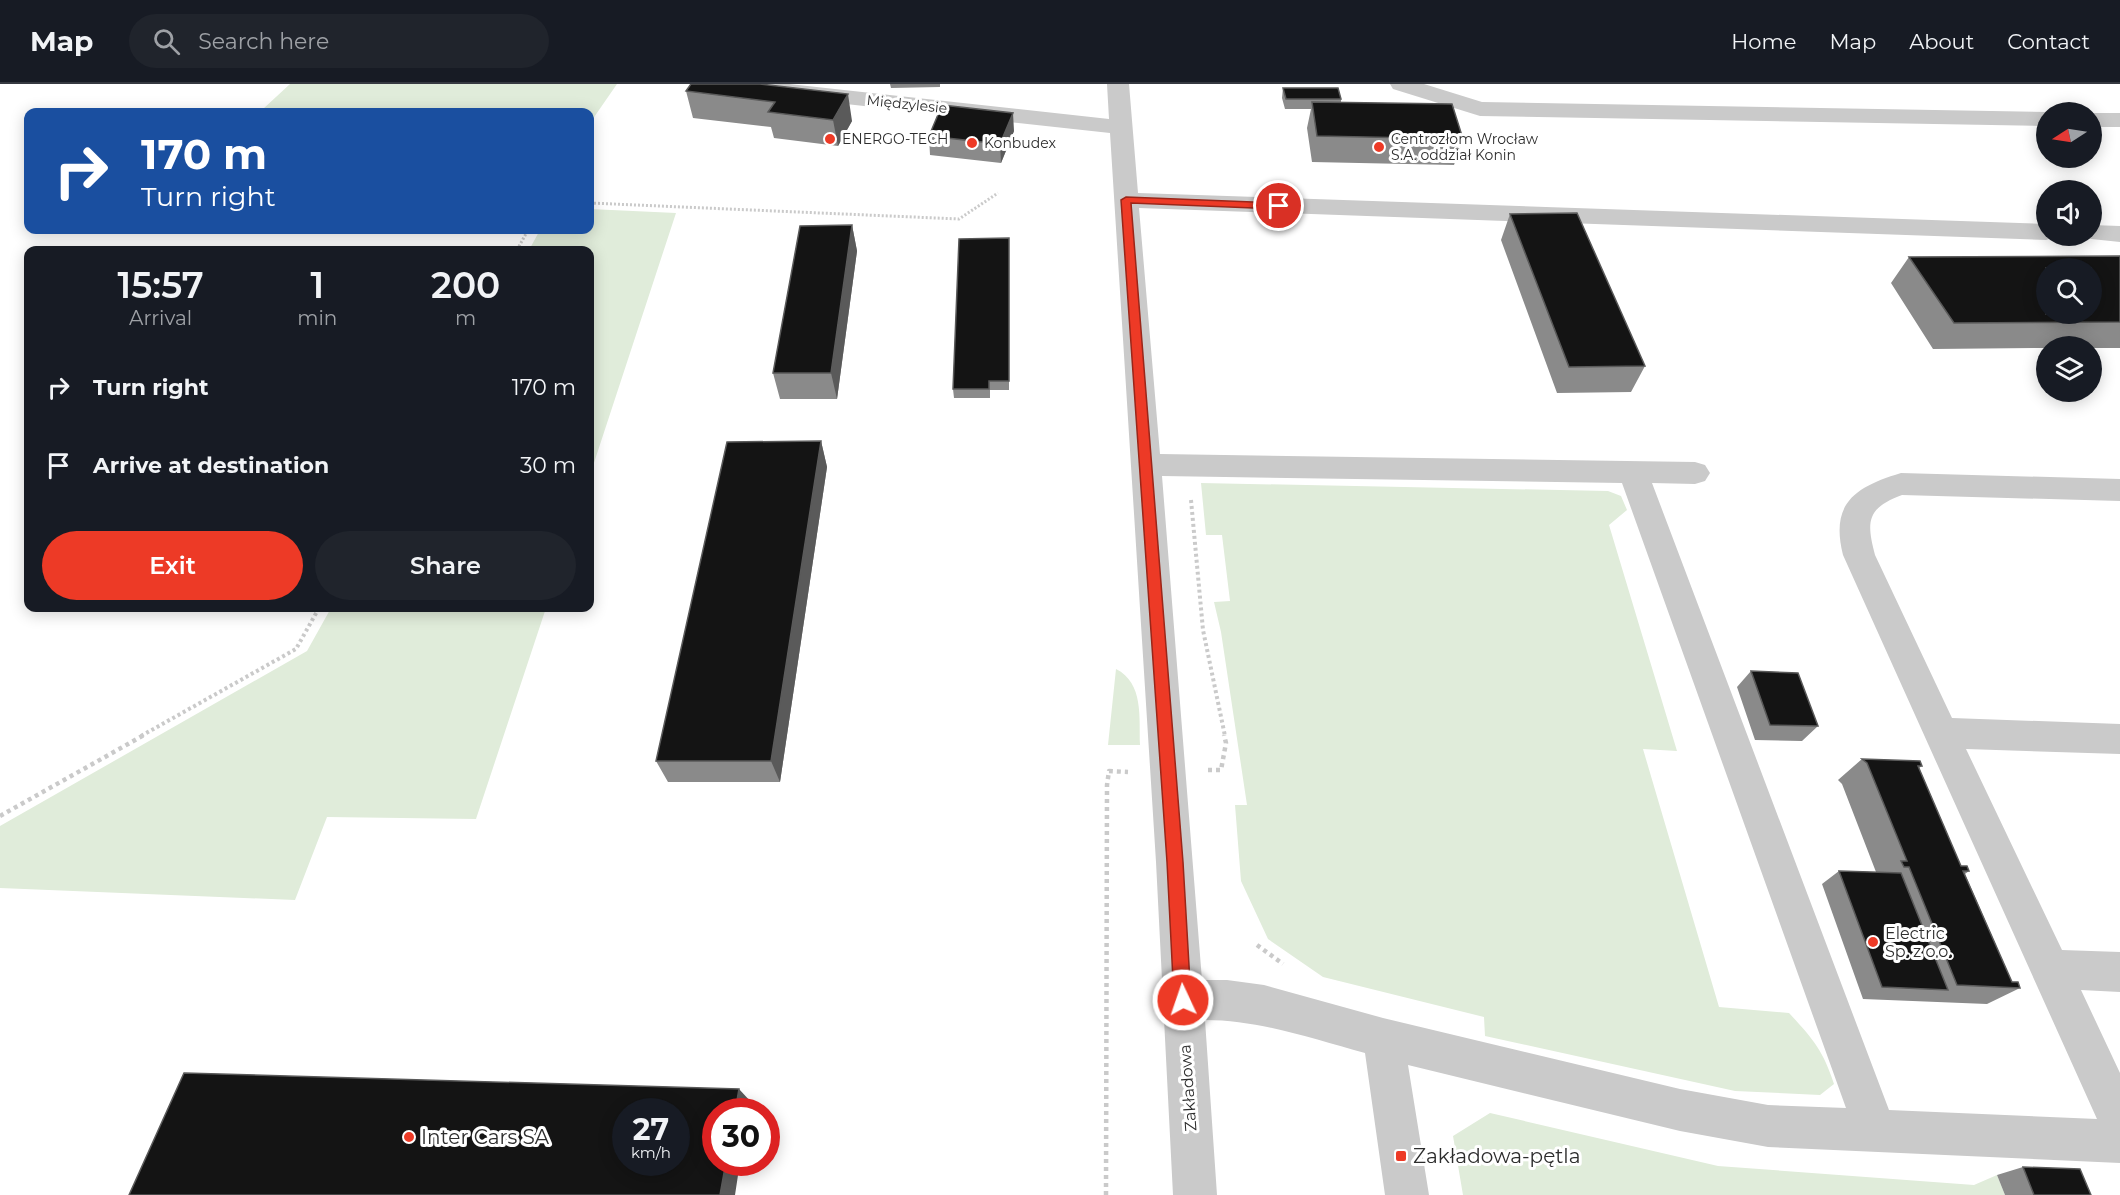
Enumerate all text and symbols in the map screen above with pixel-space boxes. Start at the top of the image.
search box [129,14,549,68]
text: Map [30,24,93,58]
icon: search [150,25,183,58]
text: Search here [198,28,329,55]
text: Home [1731,29,1796,54]
text: Map [1829,29,1876,54]
text: About [1909,29,1974,54]
text: Contact [2007,29,2090,54]
street label: Międzylesie [866,91,948,117]
north arrow [2036,102,2102,168]
map controls [2036,102,2102,402]
text: 170 m [141,128,267,180]
place label: ENERGO-TECH [842,130,949,148]
place label: Centrozłom Wrocław S.A. oddział Konin [1391,130,1539,164]
icon: right [42,132,120,210]
marker: ENERGO-TECH [823,132,837,146]
place label: Konbudex [984,134,1056,152]
marker: Konbudex [965,136,979,150]
marker: Centrozłom Wrocław S.A. oddział Konin [1372,140,1386,154]
text: Turn right [141,180,276,213]
pin [1253,180,1304,231]
button: sound [2036,180,2102,246]
icon: arrive [1262,189,1295,222]
button: search [2036,258,2102,324]
text: 15:57 [118,263,204,307]
text: 1 [310,263,324,307]
text: 200 [431,263,500,307]
text: Arrival [129,306,192,330]
text: min [297,306,337,330]
text: m [455,306,476,330]
button: layers [2036,336,2102,402]
icon: right [42,371,75,404]
text: Turn right [93,374,208,401]
text: 170 m [512,374,576,401]
icon: arrive [42,449,75,482]
text: Arrive at destination [93,452,329,479]
text: 30 m [520,452,576,479]
button: Exit [42,531,303,600]
button: Share [315,531,576,600]
place label: Electric Sp. z o.o. [1885,924,1952,961]
marker: Electric Sp. z o.o. [1866,935,1880,949]
position arrow [1151,968,1215,1032]
street label: Zakładowa [1175,1044,1201,1132]
speed limit sign: 30 [702,1098,780,1176]
text: 27 [633,1111,669,1148]
place label: Inter Cars SA [421,1125,550,1149]
marker: Inter Cars SA [402,1130,416,1144]
text: km/h [631,1143,671,1162]
place label: Zakładowa-pętla [1413,1144,1581,1168]
marker: Zakładowa-pętla [1394,1149,1408,1163]

